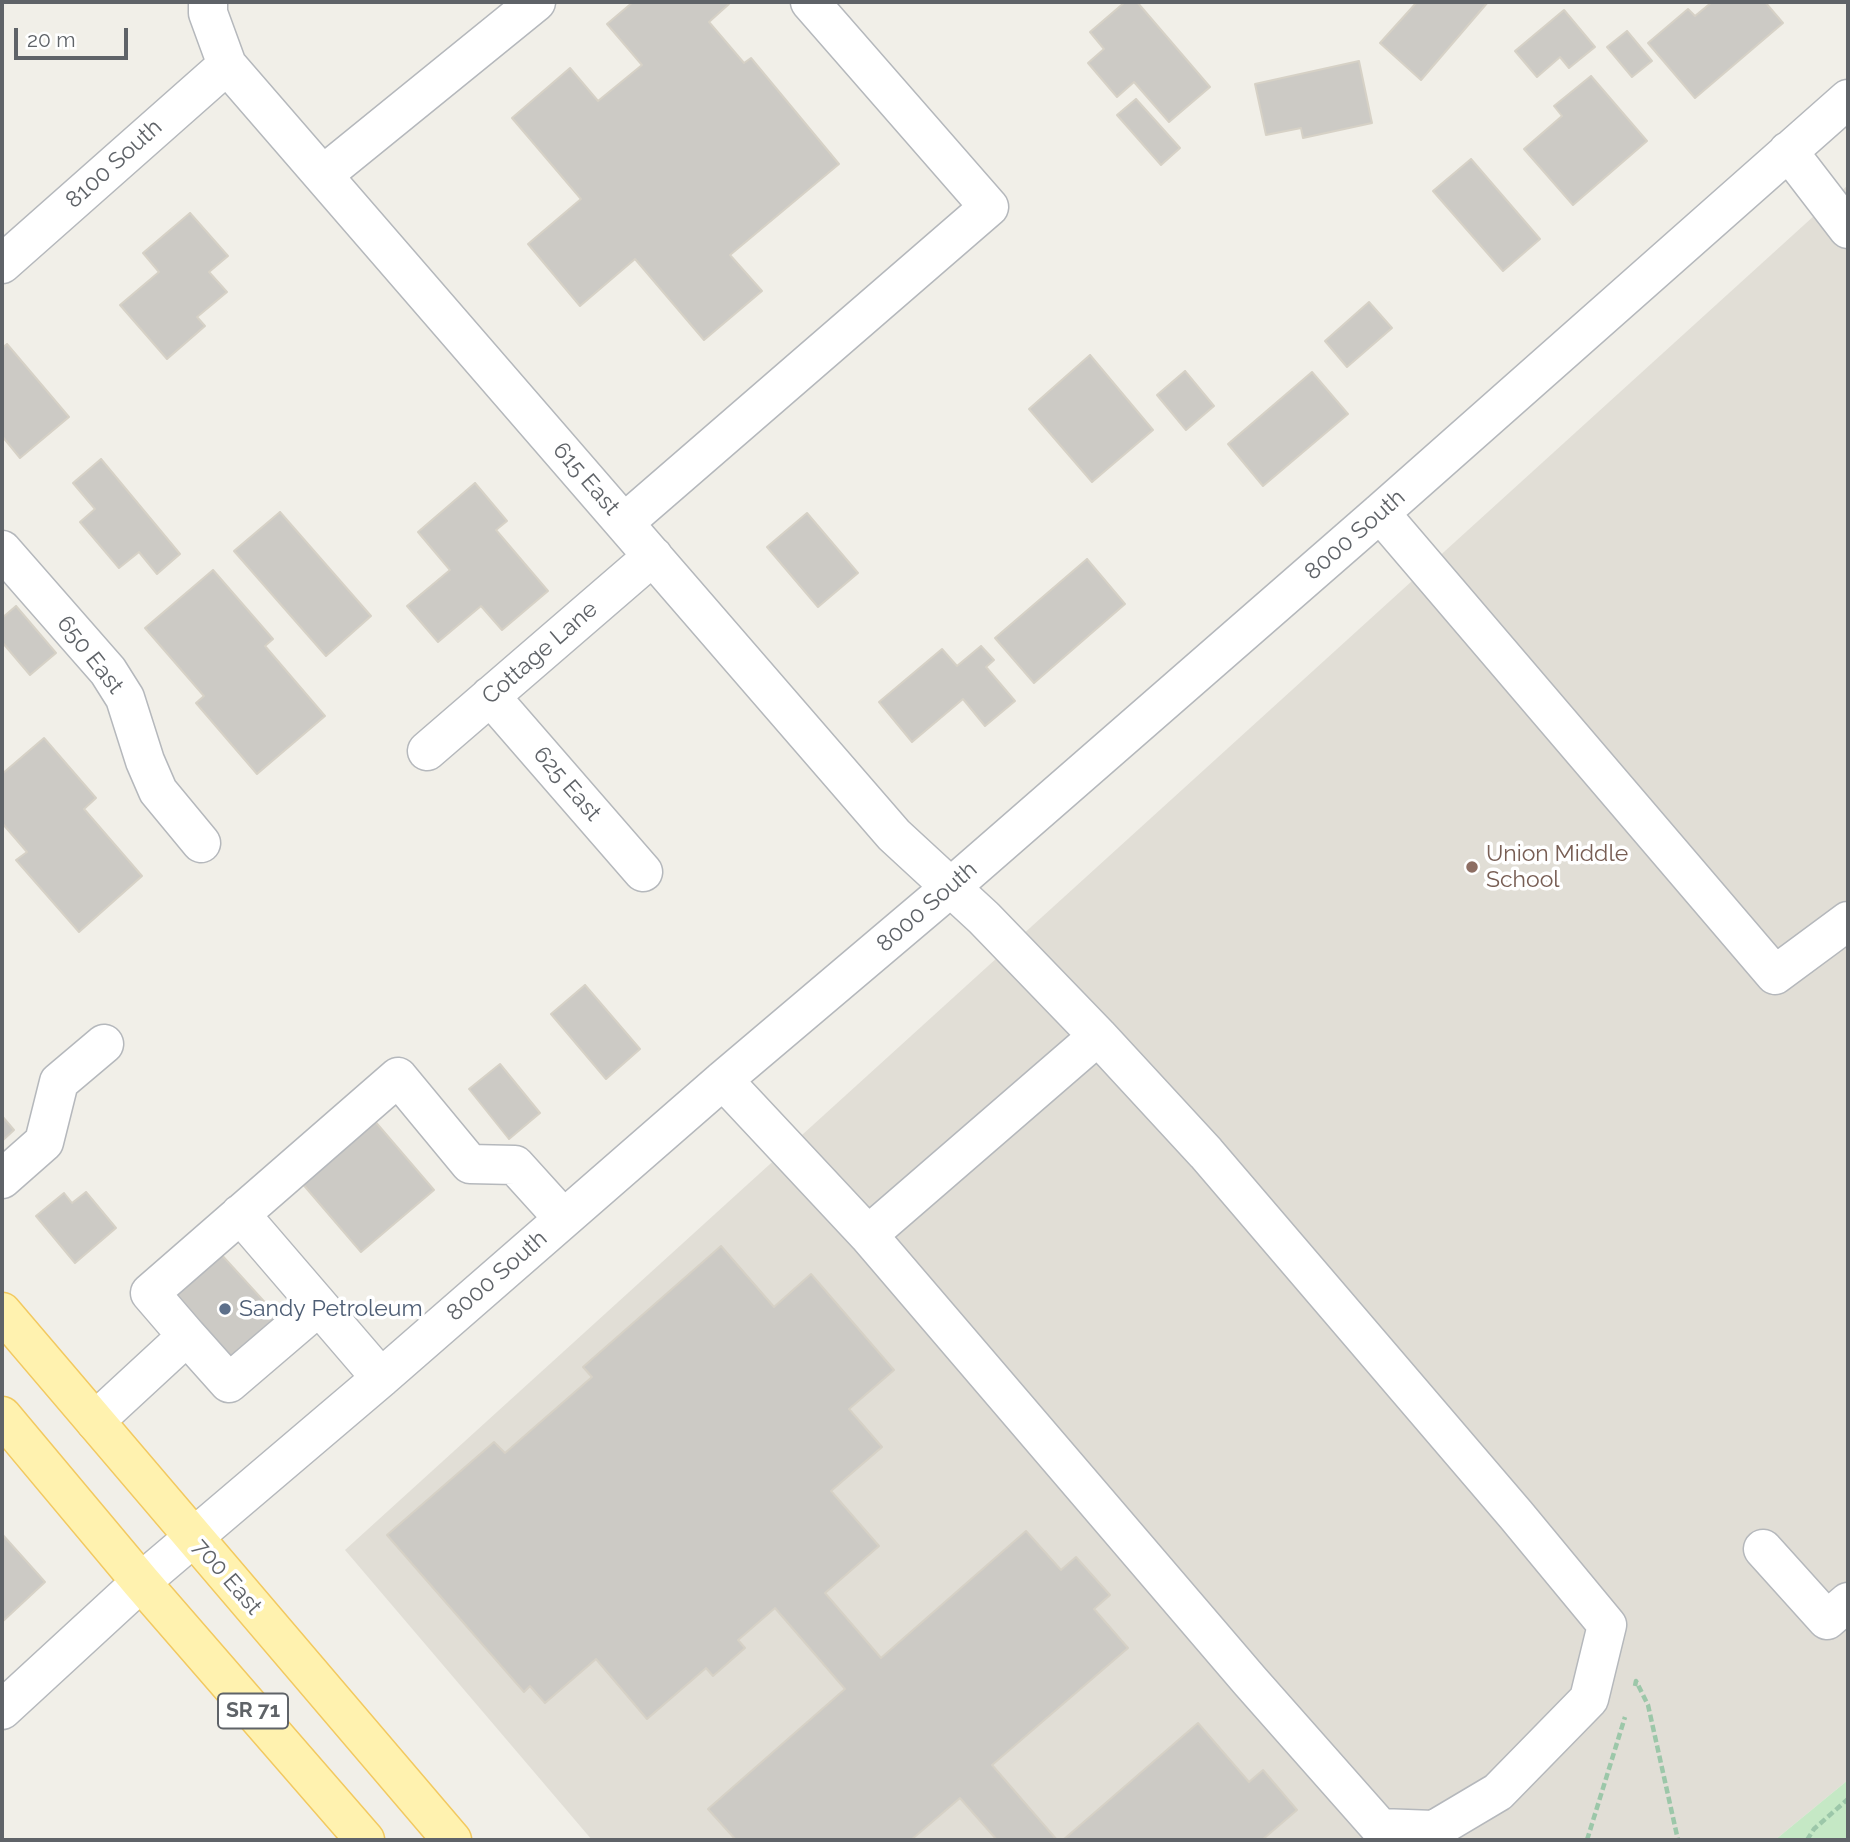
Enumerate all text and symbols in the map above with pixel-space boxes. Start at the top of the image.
scale bar [18,14,131,58]
text: 20 m [27,27,75,52]
street label: 8100 South [60,114,168,214]
street label: 615 East [547,437,625,521]
street label: 8000 South [1299,484,1411,586]
street label: Cottage Lane [477,595,603,711]
street label: 650 East [51,610,129,700]
street label: 625 East [527,741,607,827]
place label: Union Middle School [1486,840,1628,894]
street label: 8000 South [871,856,983,958]
marker: Union Middle School [1464,859,1480,875]
street label: 8000 South [441,1225,553,1327]
place label: Sandy Petroleum [239,1295,423,1323]
marker: Sandy Petroleum [217,1301,233,1317]
street label: 700 East [187,1533,267,1621]
road number: SR 71 [218,1694,288,1728]

